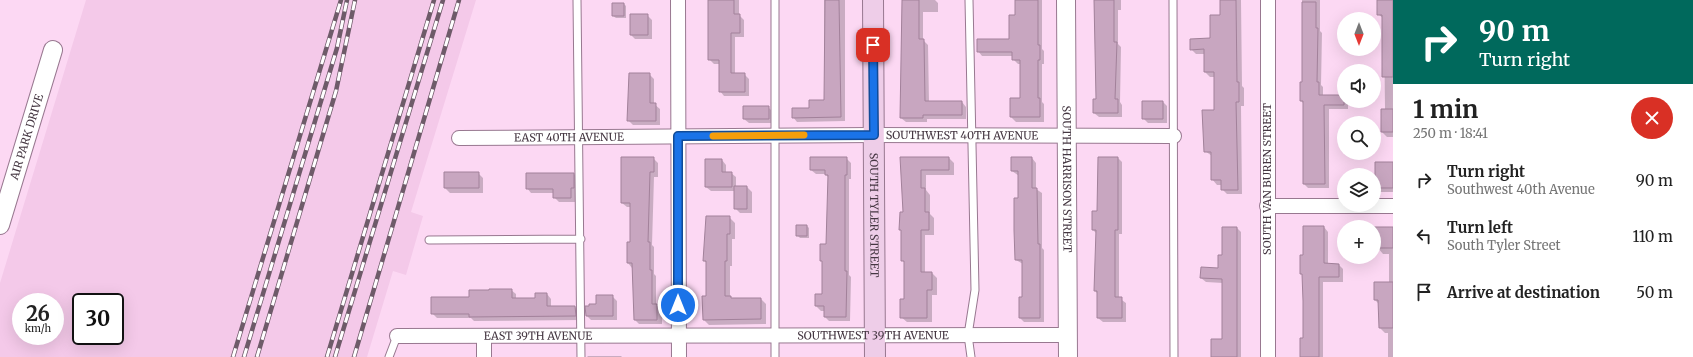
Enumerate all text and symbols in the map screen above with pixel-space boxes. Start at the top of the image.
north arrow [1337,12,1381,56]
map controls [1337,12,1381,264]
text: 90 m [1479,13,1550,49]
icon: right [1413,16,1465,68]
pin [856,28,890,62]
icon: arrive [862,34,884,56]
text: Turn right [1479,48,1570,71]
button: sound [1337,64,1381,108]
street label: AIR PARK DRIVE [7,92,46,182]
text: 1 min [1413,94,1478,125]
button: close [1631,97,1673,139]
street label: SOUTH VAN BUREN STREET [1260,103,1274,255]
street label: SOUTH HARRISON STREET [1060,106,1074,253]
button: search [1337,116,1381,160]
text: 250 m · 18:41 [1413,125,1488,142]
street label: SOUTHWEST 40TH AVENUE [886,128,1038,143]
street label: EAST 40TH AVENUE [514,130,624,145]
street label: SOUTH TYLER STREET [867,153,882,278]
text: Turn right [1447,162,1525,181]
button: layers [1337,168,1381,212]
icon: right [1413,169,1435,191]
text: 90 m [1636,171,1673,190]
text: Southwest 40th Avenue [1447,181,1595,198]
text: Turn left [1447,218,1513,237]
button: + [1337,220,1381,264]
icon: left [1413,225,1435,247]
text: 110 m [1632,227,1673,246]
text: South Tyler Street [1447,237,1561,254]
icon: arrive [1413,281,1435,303]
text: Arrive at destination [1447,283,1600,302]
text: 50 m [1636,283,1673,302]
position arrow [657,284,699,326]
speed limit sign: 30 [72,293,124,345]
text: 26 [26,301,50,326]
text: km/h [25,322,51,335]
street label: SOUTHWEST 39TH AVENUE [797,328,949,342]
street label: EAST 39TH AVENUE [484,329,592,343]

